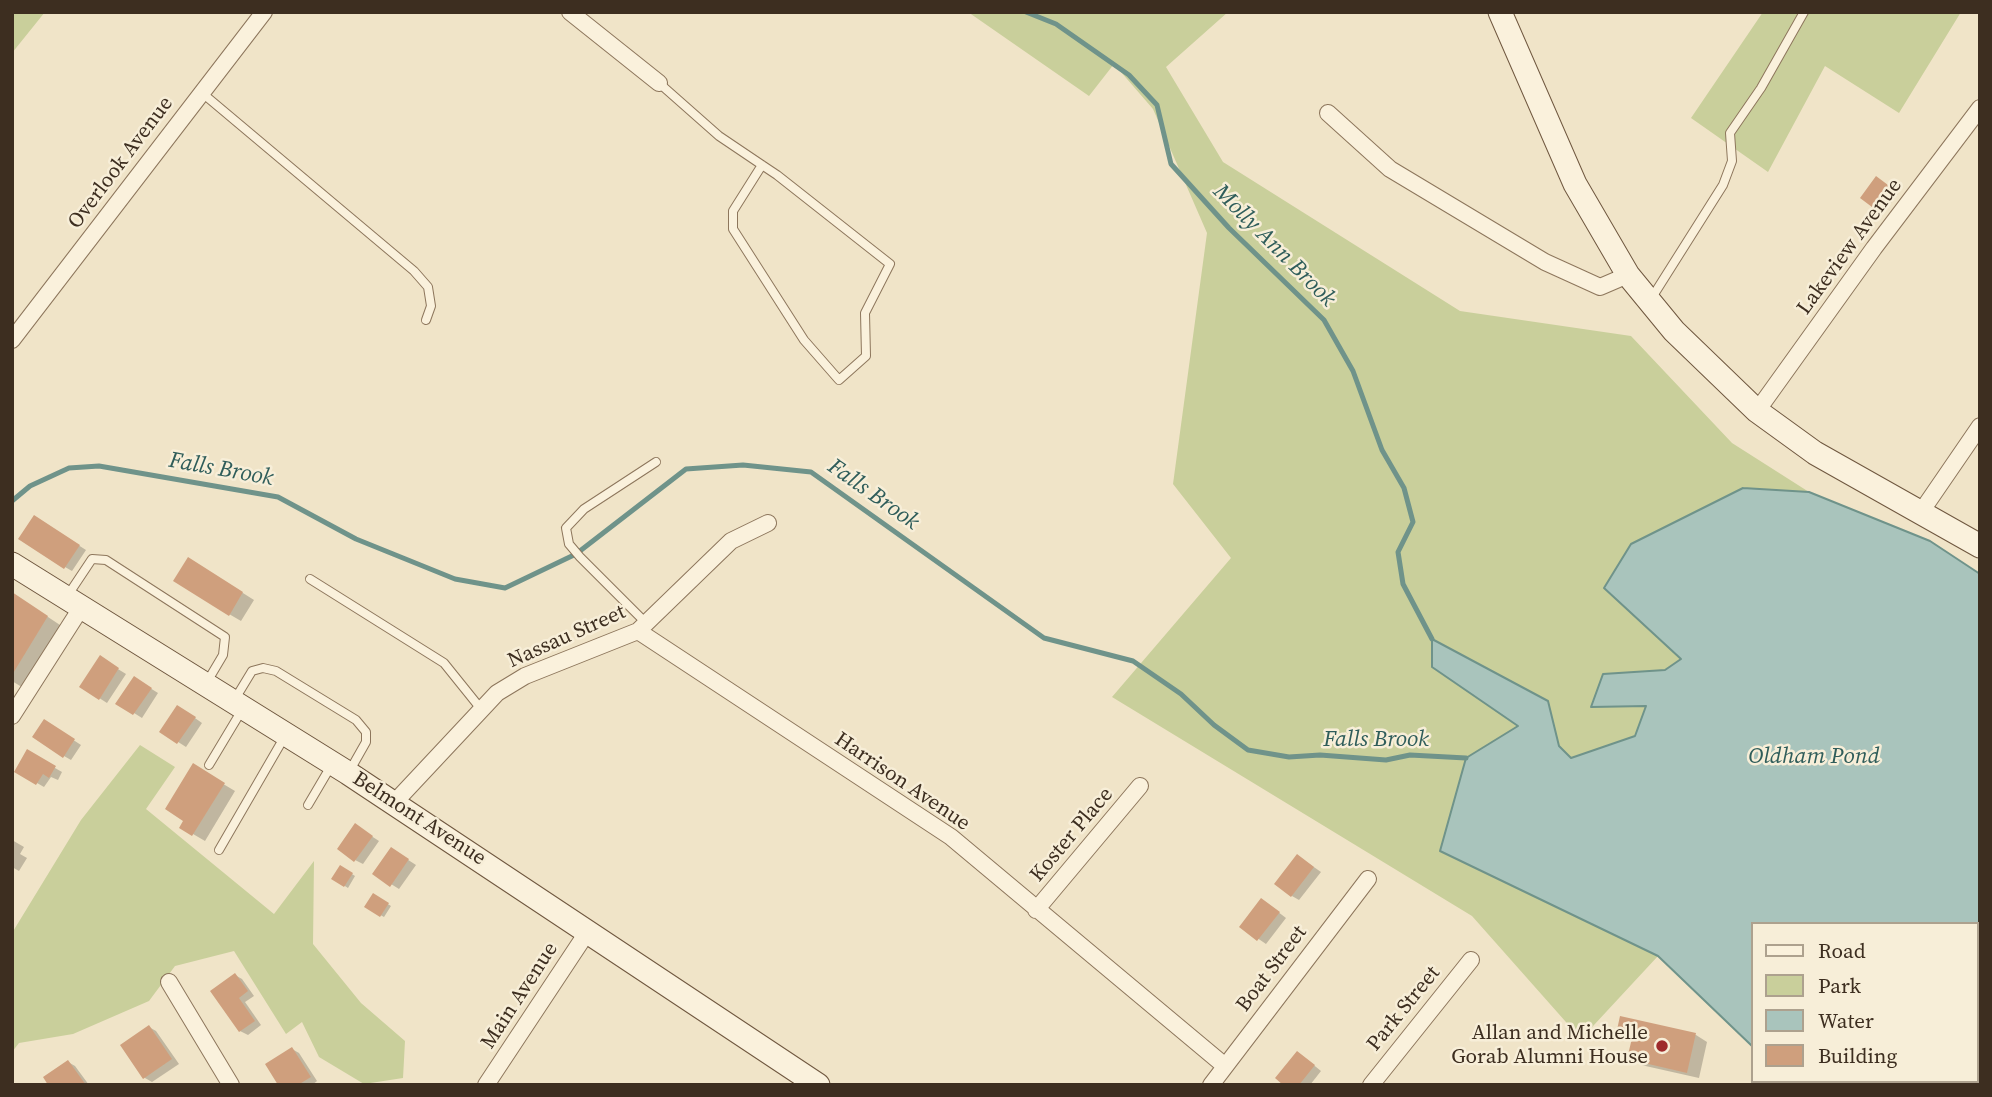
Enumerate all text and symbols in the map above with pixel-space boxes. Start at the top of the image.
street label: Overlook Avenue [63,92,179,234]
street label: Lakeview Avenue [1792,174,1908,320]
water label: Molly Ann Brook [1207,179,1341,313]
water label: Falls Brook [167,447,275,493]
water label: Falls Brook [822,453,924,537]
street label: Nassau Street [504,600,630,674]
water label: Falls Brook [1323,726,1429,754]
street label: Harrison Avenue [829,727,975,837]
water label: Oldham Pond [1748,743,1880,771]
street label: Belmont Avenue [348,767,490,871]
street label: Koster Place [1025,783,1119,887]
street label: Boat Street [1231,921,1313,1017]
legend [1750,922,1978,1083]
text: Road [1818,936,1866,965]
street label: Main Avenue [476,938,564,1054]
street label: Park Street [1362,961,1446,1057]
text: Park [1818,971,1861,1000]
text: Water [1818,1006,1874,1035]
place label: Allan and Michelle Gorab Alumni House [1451,1021,1648,1071]
marker: Allan and Michelle Gorab Alumni House [1654,1038,1670,1054]
text: Building [1818,1041,1897,1070]

